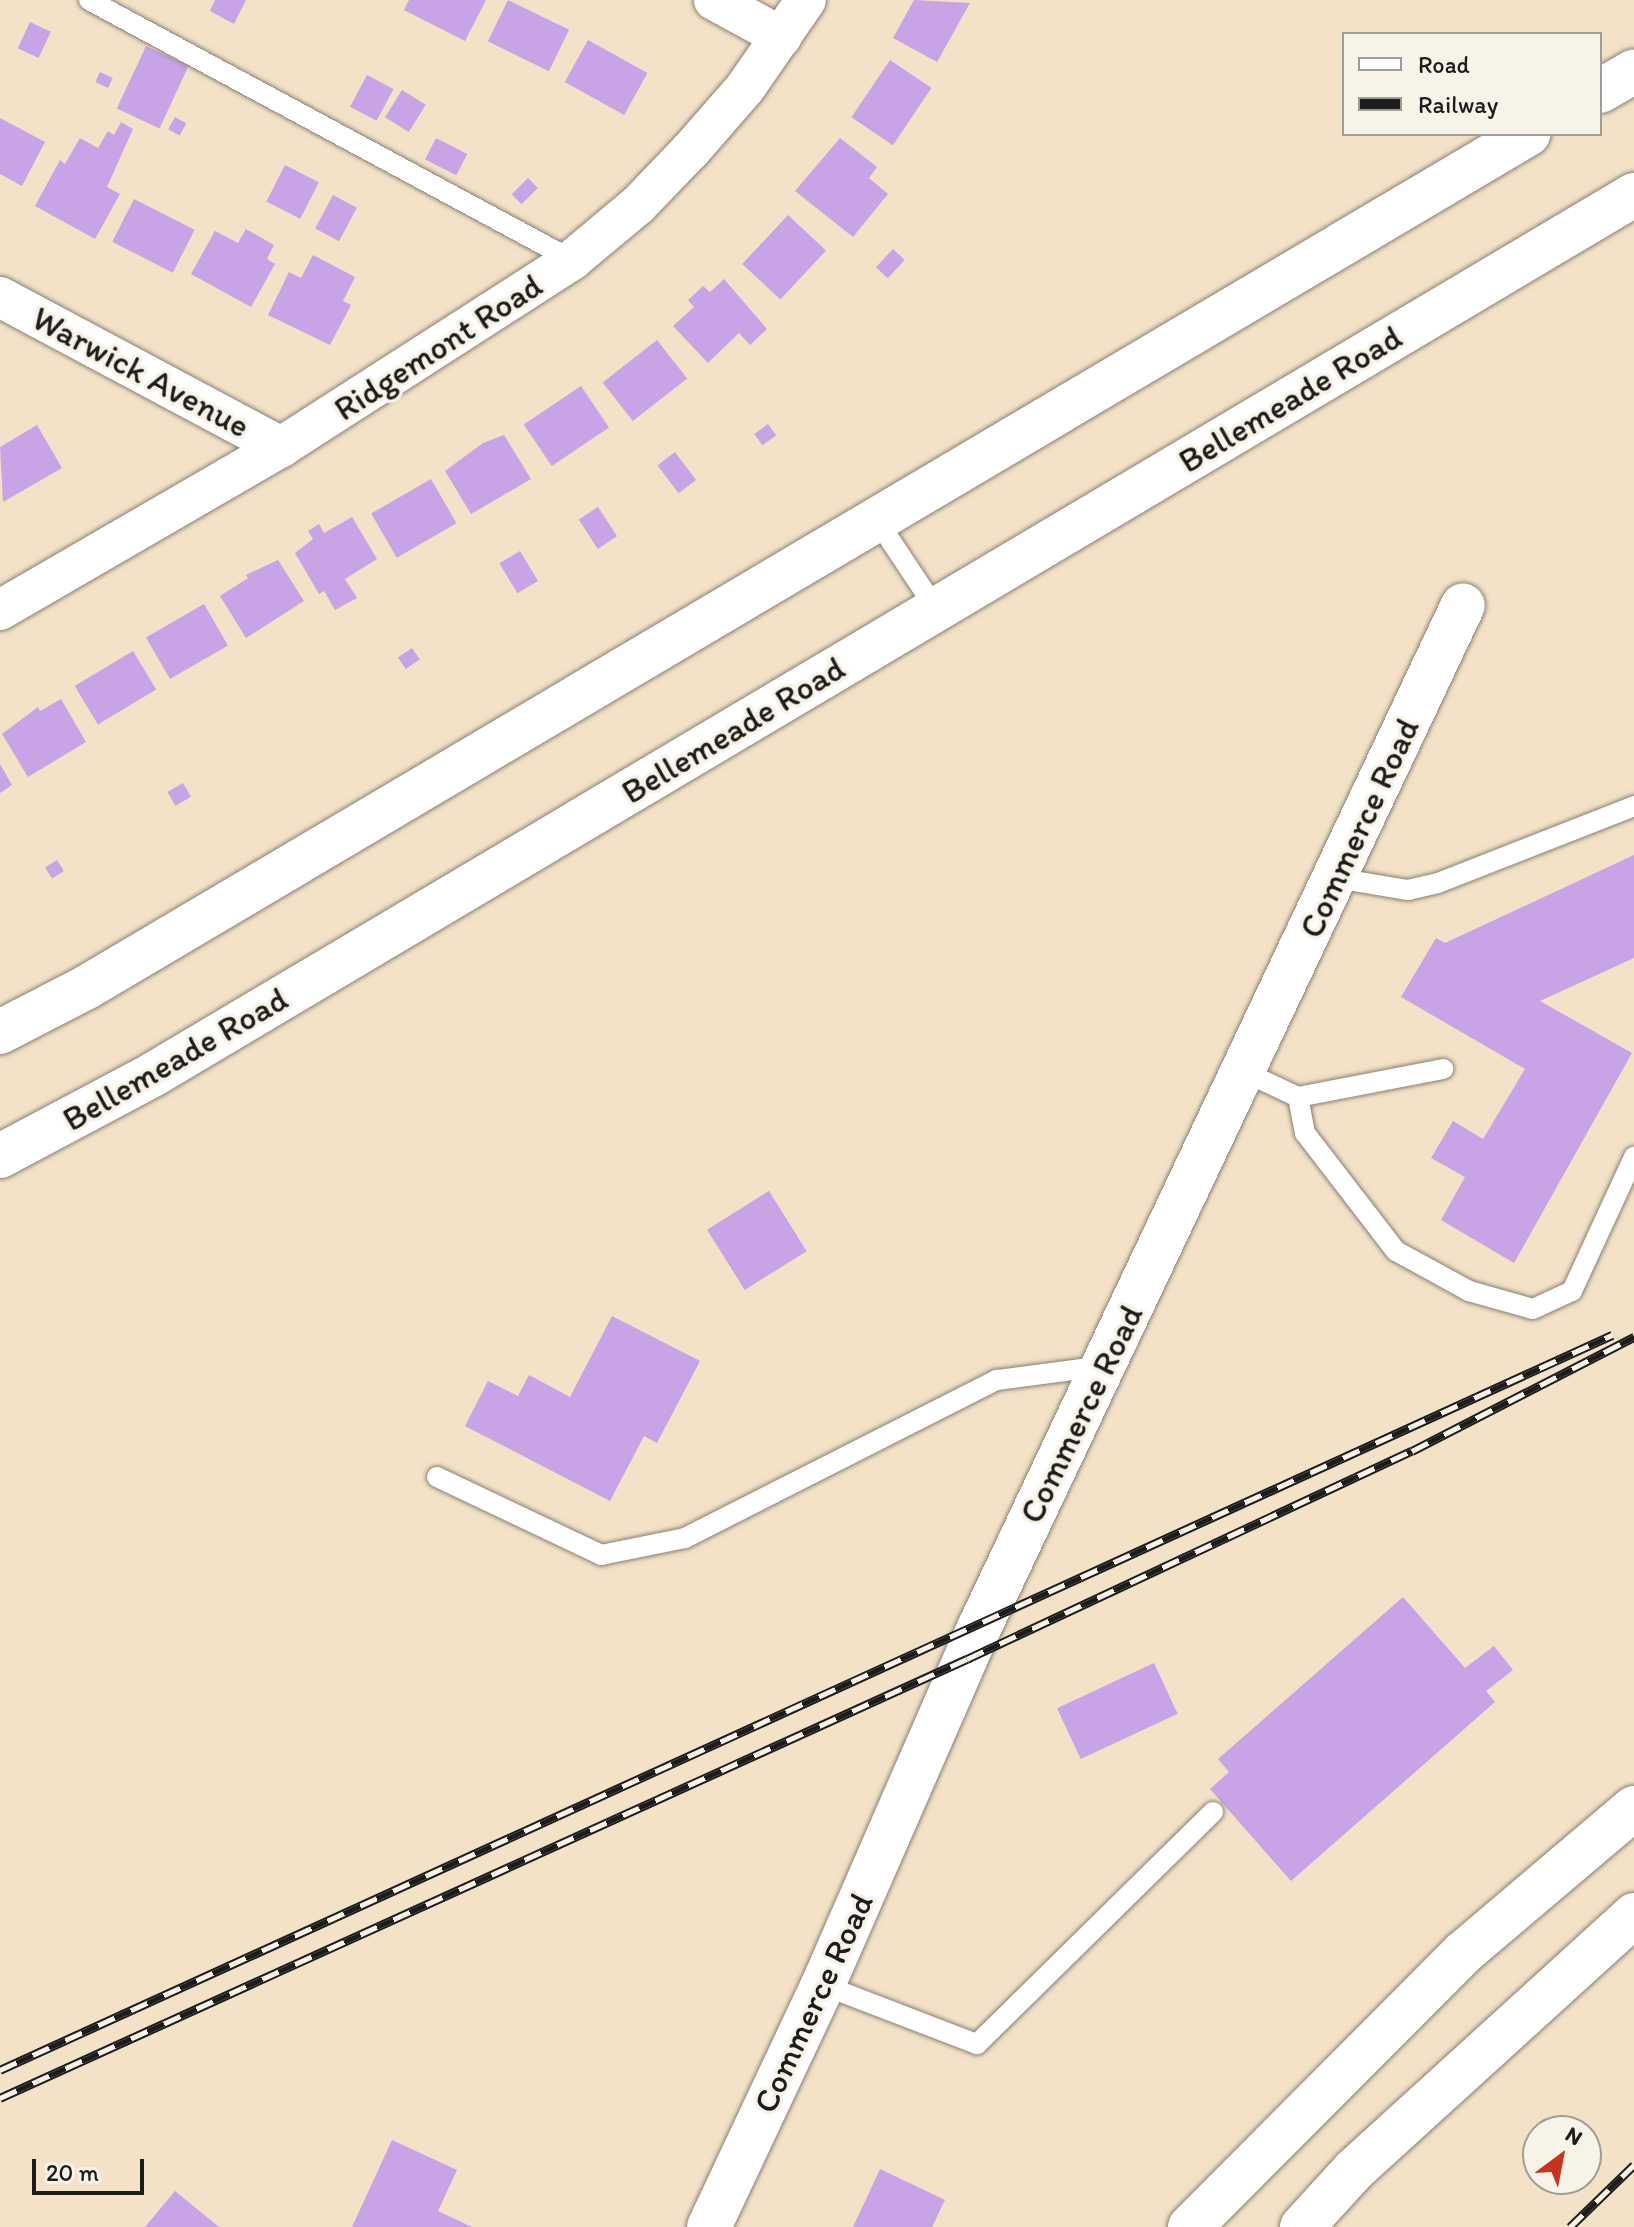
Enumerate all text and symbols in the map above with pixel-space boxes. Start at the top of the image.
legend [1342,32,1602,136]
text: Road [1418,50,1470,79]
text: Railway [1418,90,1498,119]
street label: Ridgemont Road [326,264,550,430]
street label: Warwick Avenue [26,298,256,446]
street label: Bellemeade Road [1171,317,1409,481]
street label: Bellemeade Road [614,648,852,812]
street label: Commerce Road [1290,711,1428,945]
street label: Bellemeade Road [56,978,294,1140]
street label: Commerce Road [1010,1298,1152,1530]
street label: Commerce Road [744,1886,882,2120]
north arrow [1522,2115,1602,2195]
text: N [1560,2121,1587,2151]
scale bar [36,2143,148,2193]
text: 20 m [46,2158,99,2187]

